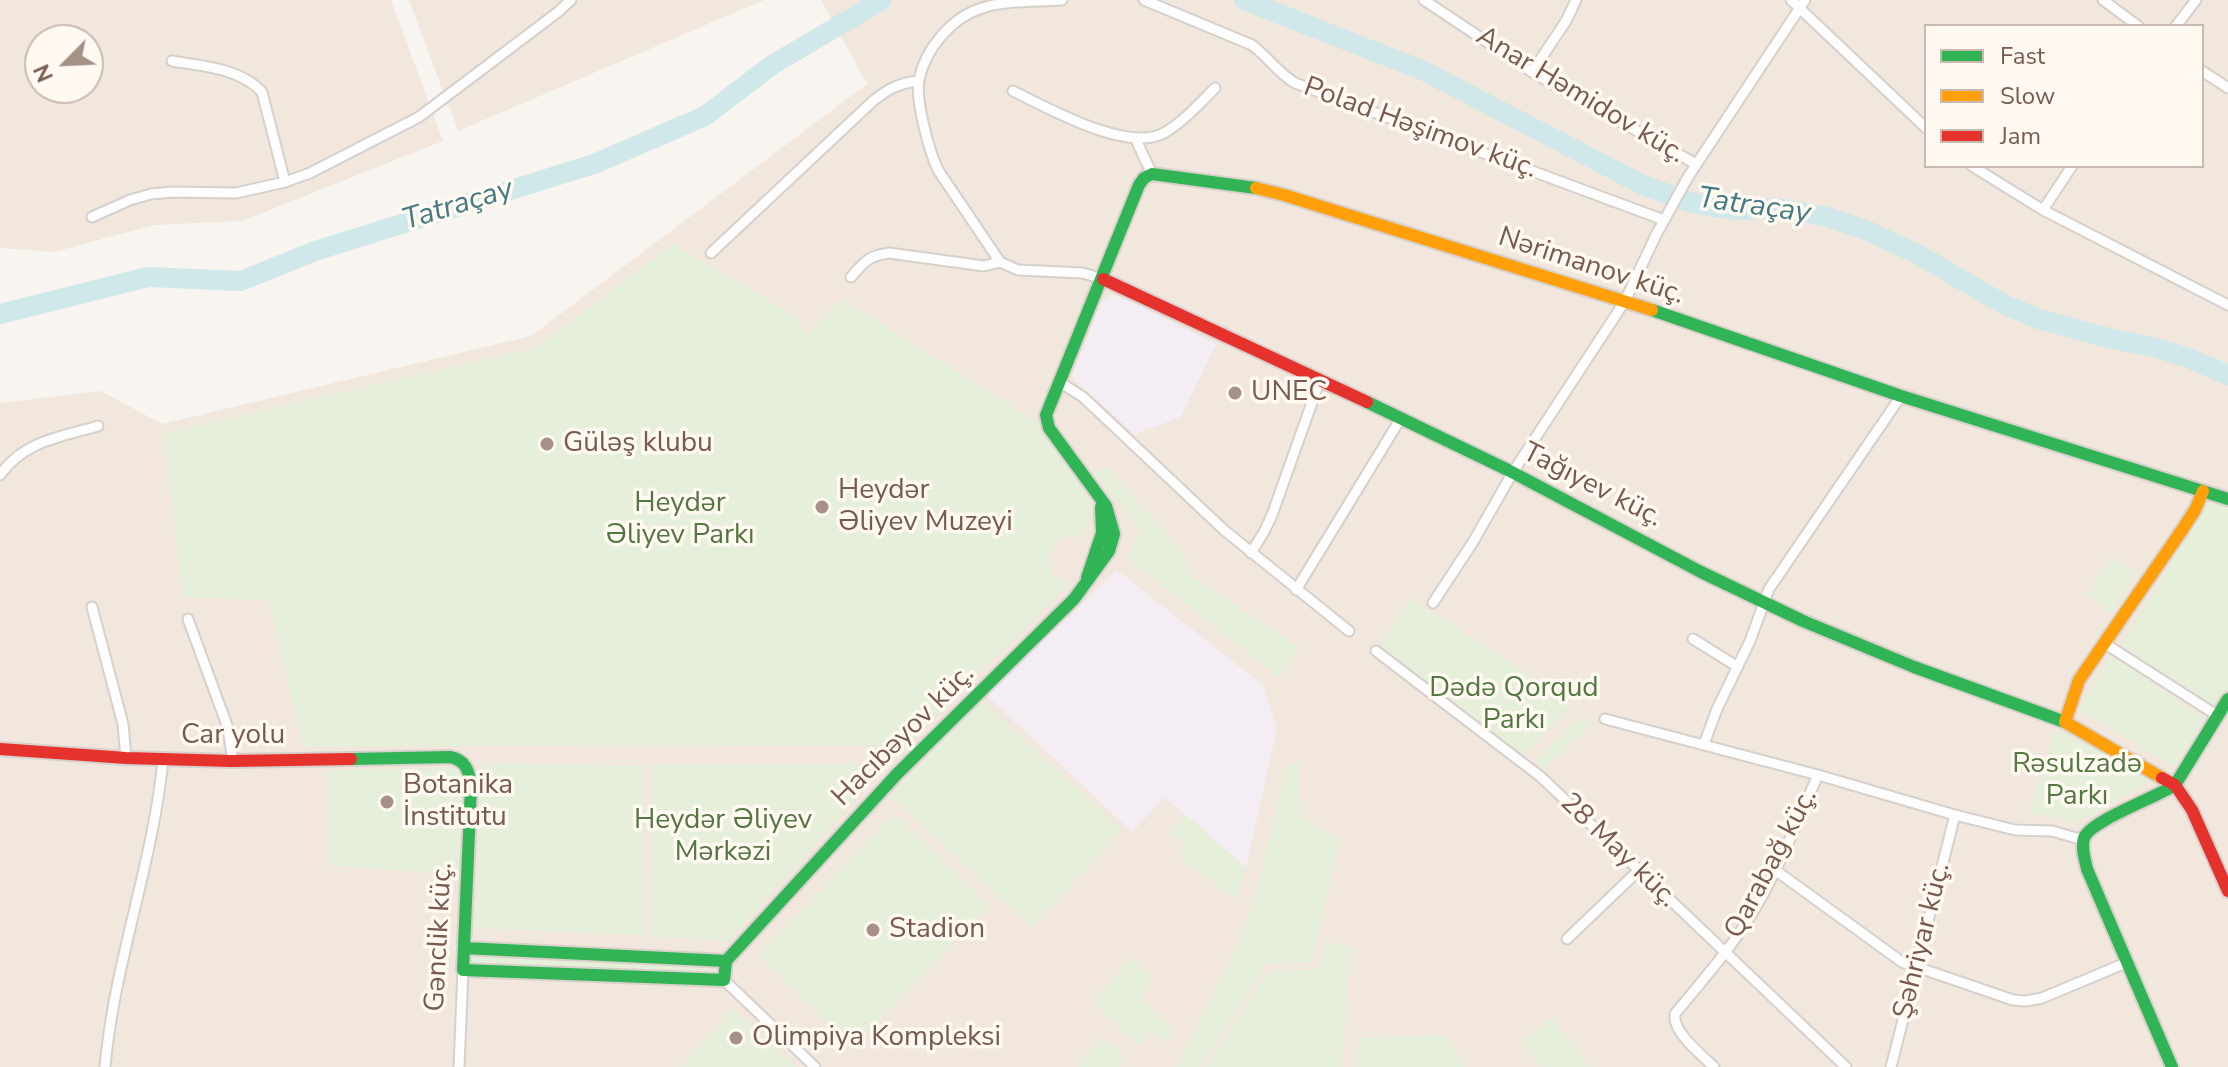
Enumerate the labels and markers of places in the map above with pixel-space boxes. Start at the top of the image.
place label: UNEC [1251,376,1327,410]
marker: UNEC [1226,384,1244,402]
place label: Güləş klubu [563,427,713,461]
marker: Güləş klubu [538,435,556,453]
place label: Heydər Əliyev Muzeyi [838,474,1013,540]
marker: Heydər Əliyev Muzeyi [813,498,831,516]
place label: Botanika İnstitutu [403,769,513,835]
marker: Botanika İnstitutu [378,793,396,811]
place label: Stadion [889,913,985,947]
marker: Stadion [864,921,882,939]
place label: Olimpiya Kompleksi [752,1021,1001,1055]
marker: Olimpiya Kompleksi [727,1029,745,1047]

